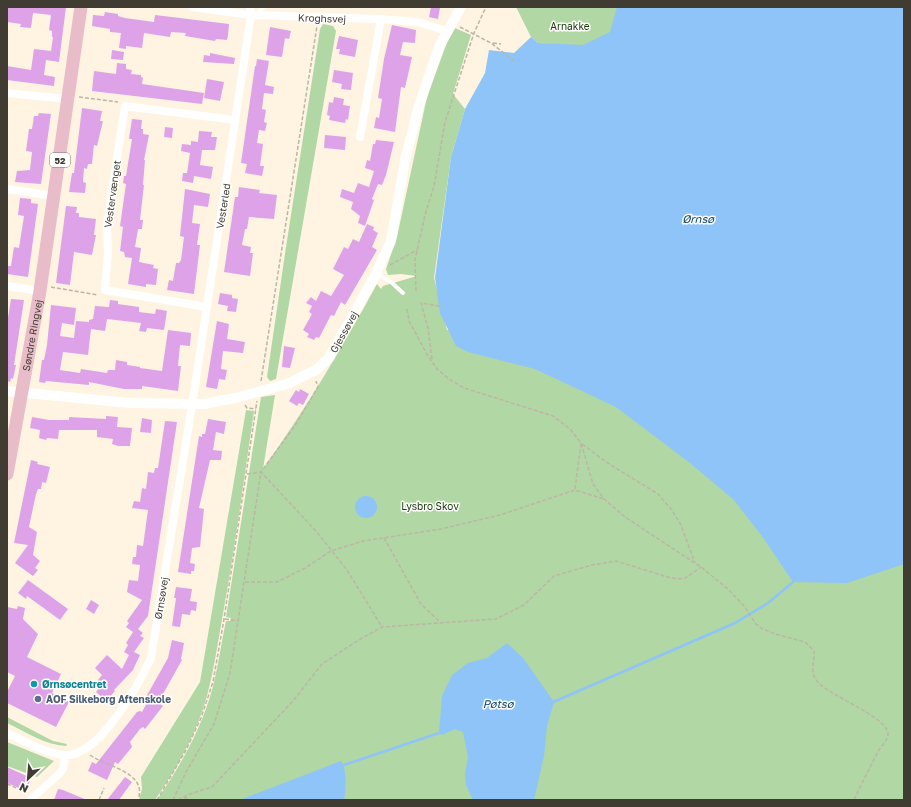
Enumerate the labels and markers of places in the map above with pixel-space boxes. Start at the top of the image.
place label: Ørnsøcentret [42,678,107,690]
marker: Ørnsøcentret [29,679,39,689]
place label: AOF Silkeborg Aftenskole [46,693,171,705]
marker: AOF Silkeborg Aftenskole [33,694,43,704]

